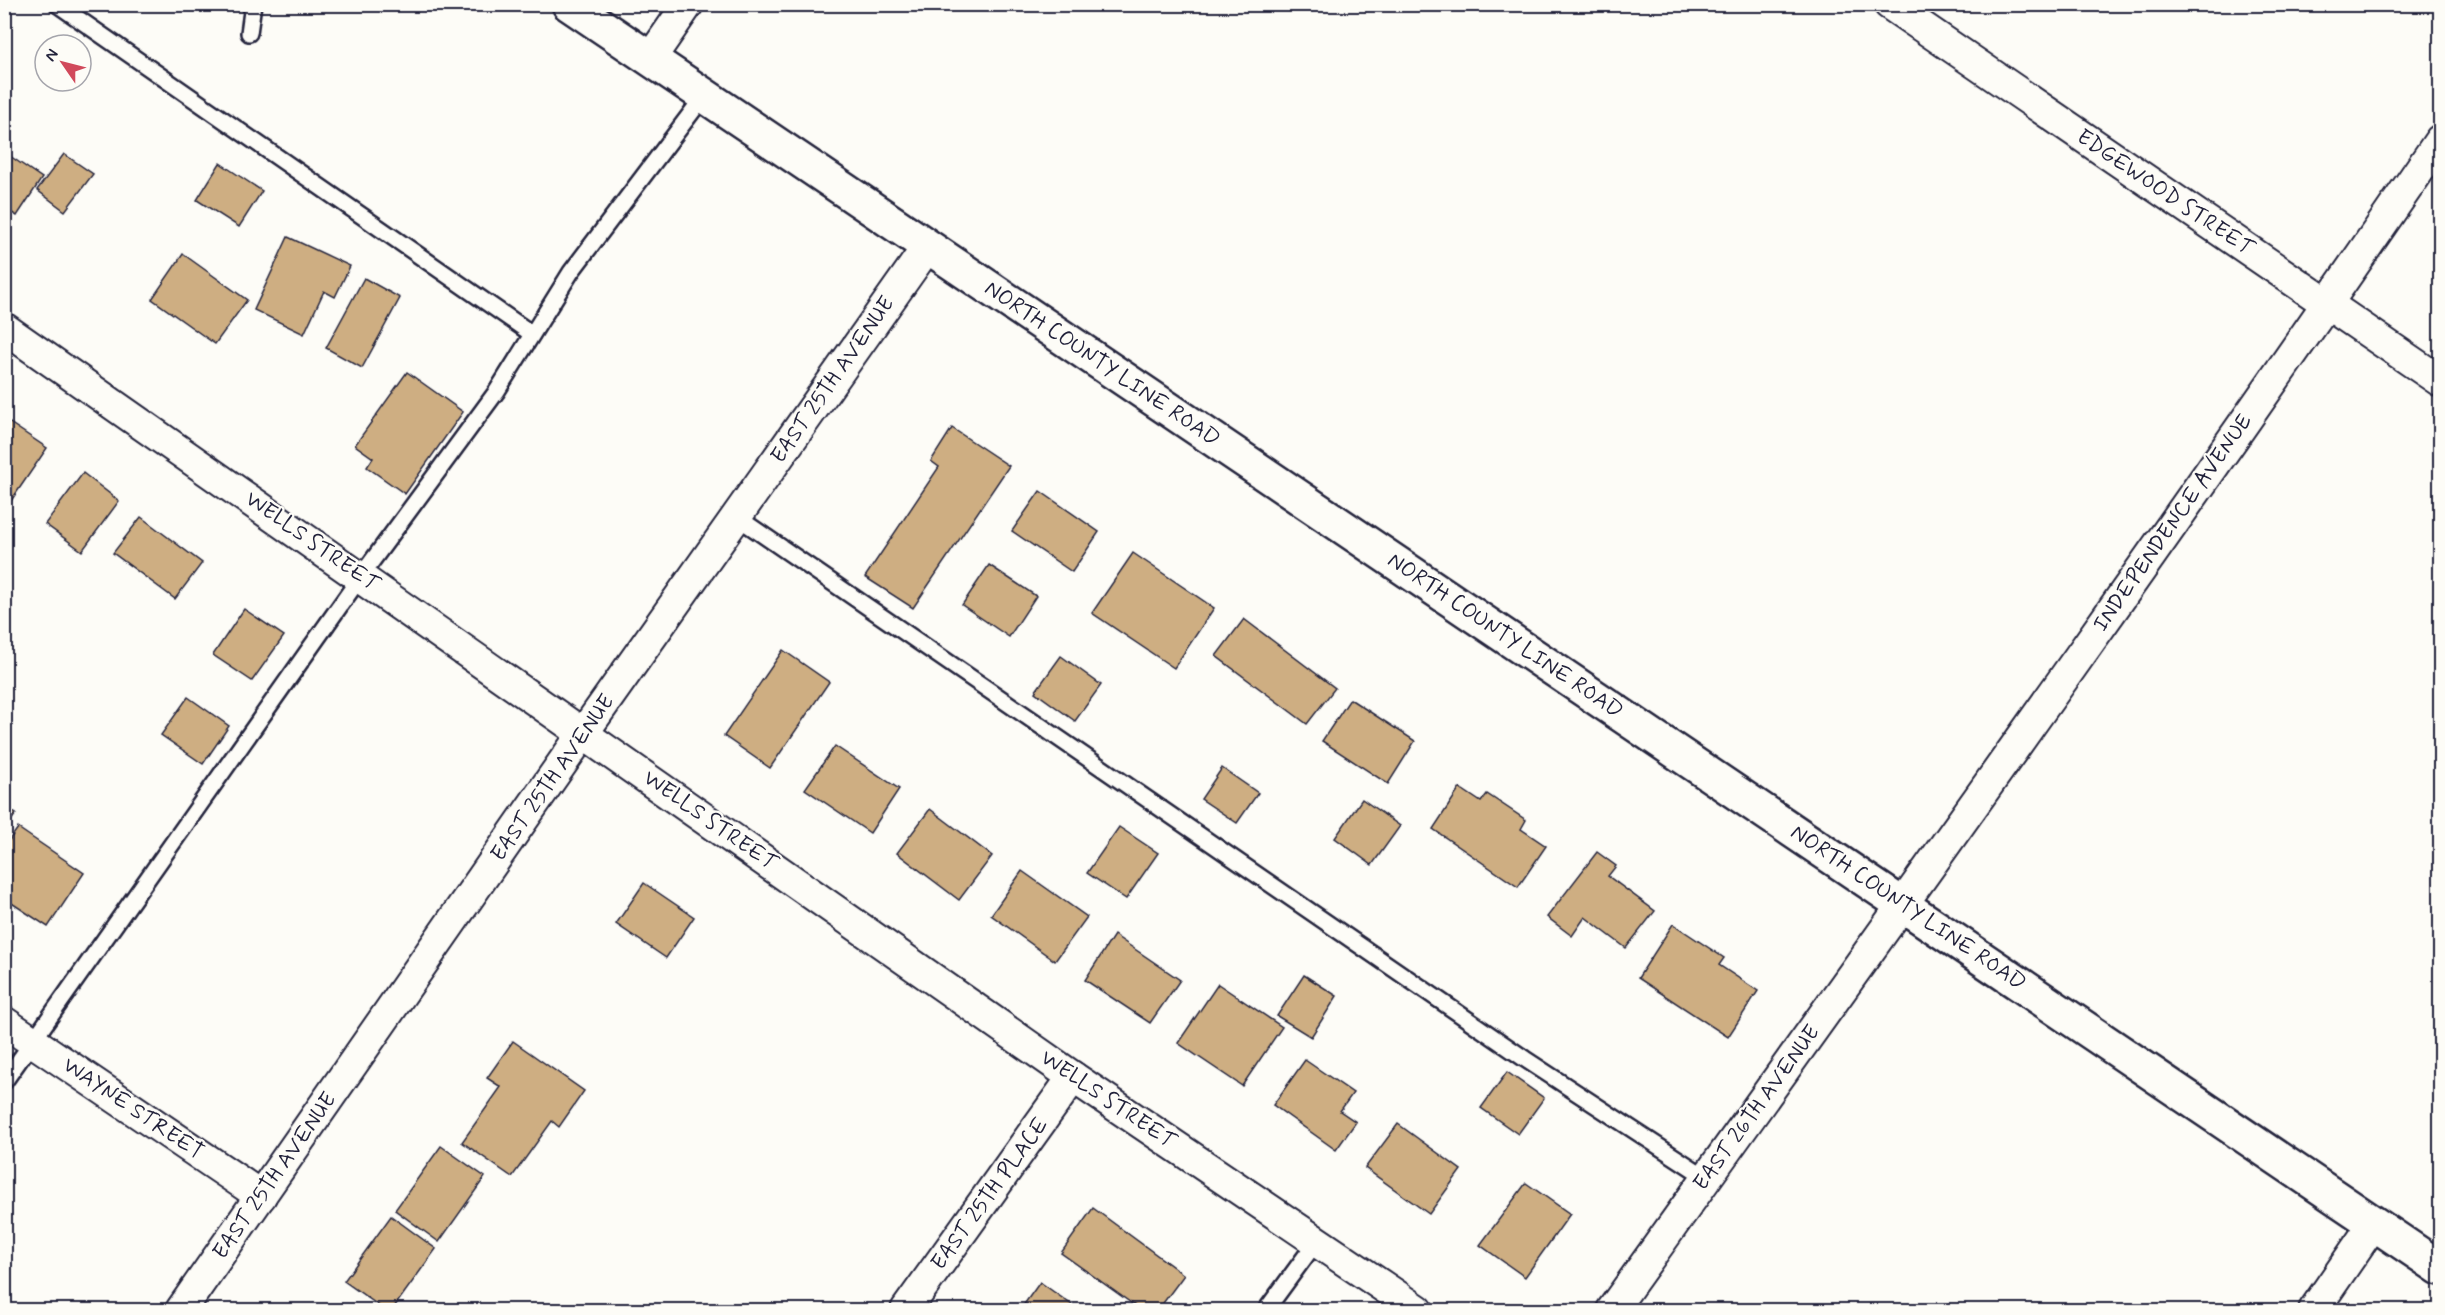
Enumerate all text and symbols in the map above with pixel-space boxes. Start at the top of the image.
north arrow [33,33,93,93]
text: N [40,45,64,66]
street label: EDGEWOOD STREET [2071,123,2260,263]
street label: NORTH COUNTY LINE ROAD [979,275,1225,453]
street label: EAST 25TH AVENUE [765,291,901,469]
street label: INDEPENDENCE AVENUE [2087,408,2259,637]
street label: WELLS STREET [239,485,385,599]
street label: NORTH COUNTY LINE ROAD [1382,547,1628,725]
street label: EAST 25TH AVENUE [485,689,621,867]
street label: WELLS STREET [637,764,783,878]
street label: NORTH COUNTY LINE ROAD [1785,819,2031,997]
street label: EAST 26TH AVENUE [1687,1019,1827,1196]
street label: WELLS STREET [1035,1044,1182,1156]
street label: WAYNE STREET [57,1051,209,1167]
street label: EAST 25TH AVENUE [207,1087,343,1265]
street label: EAST 25TH PLACE [925,1112,1055,1276]

